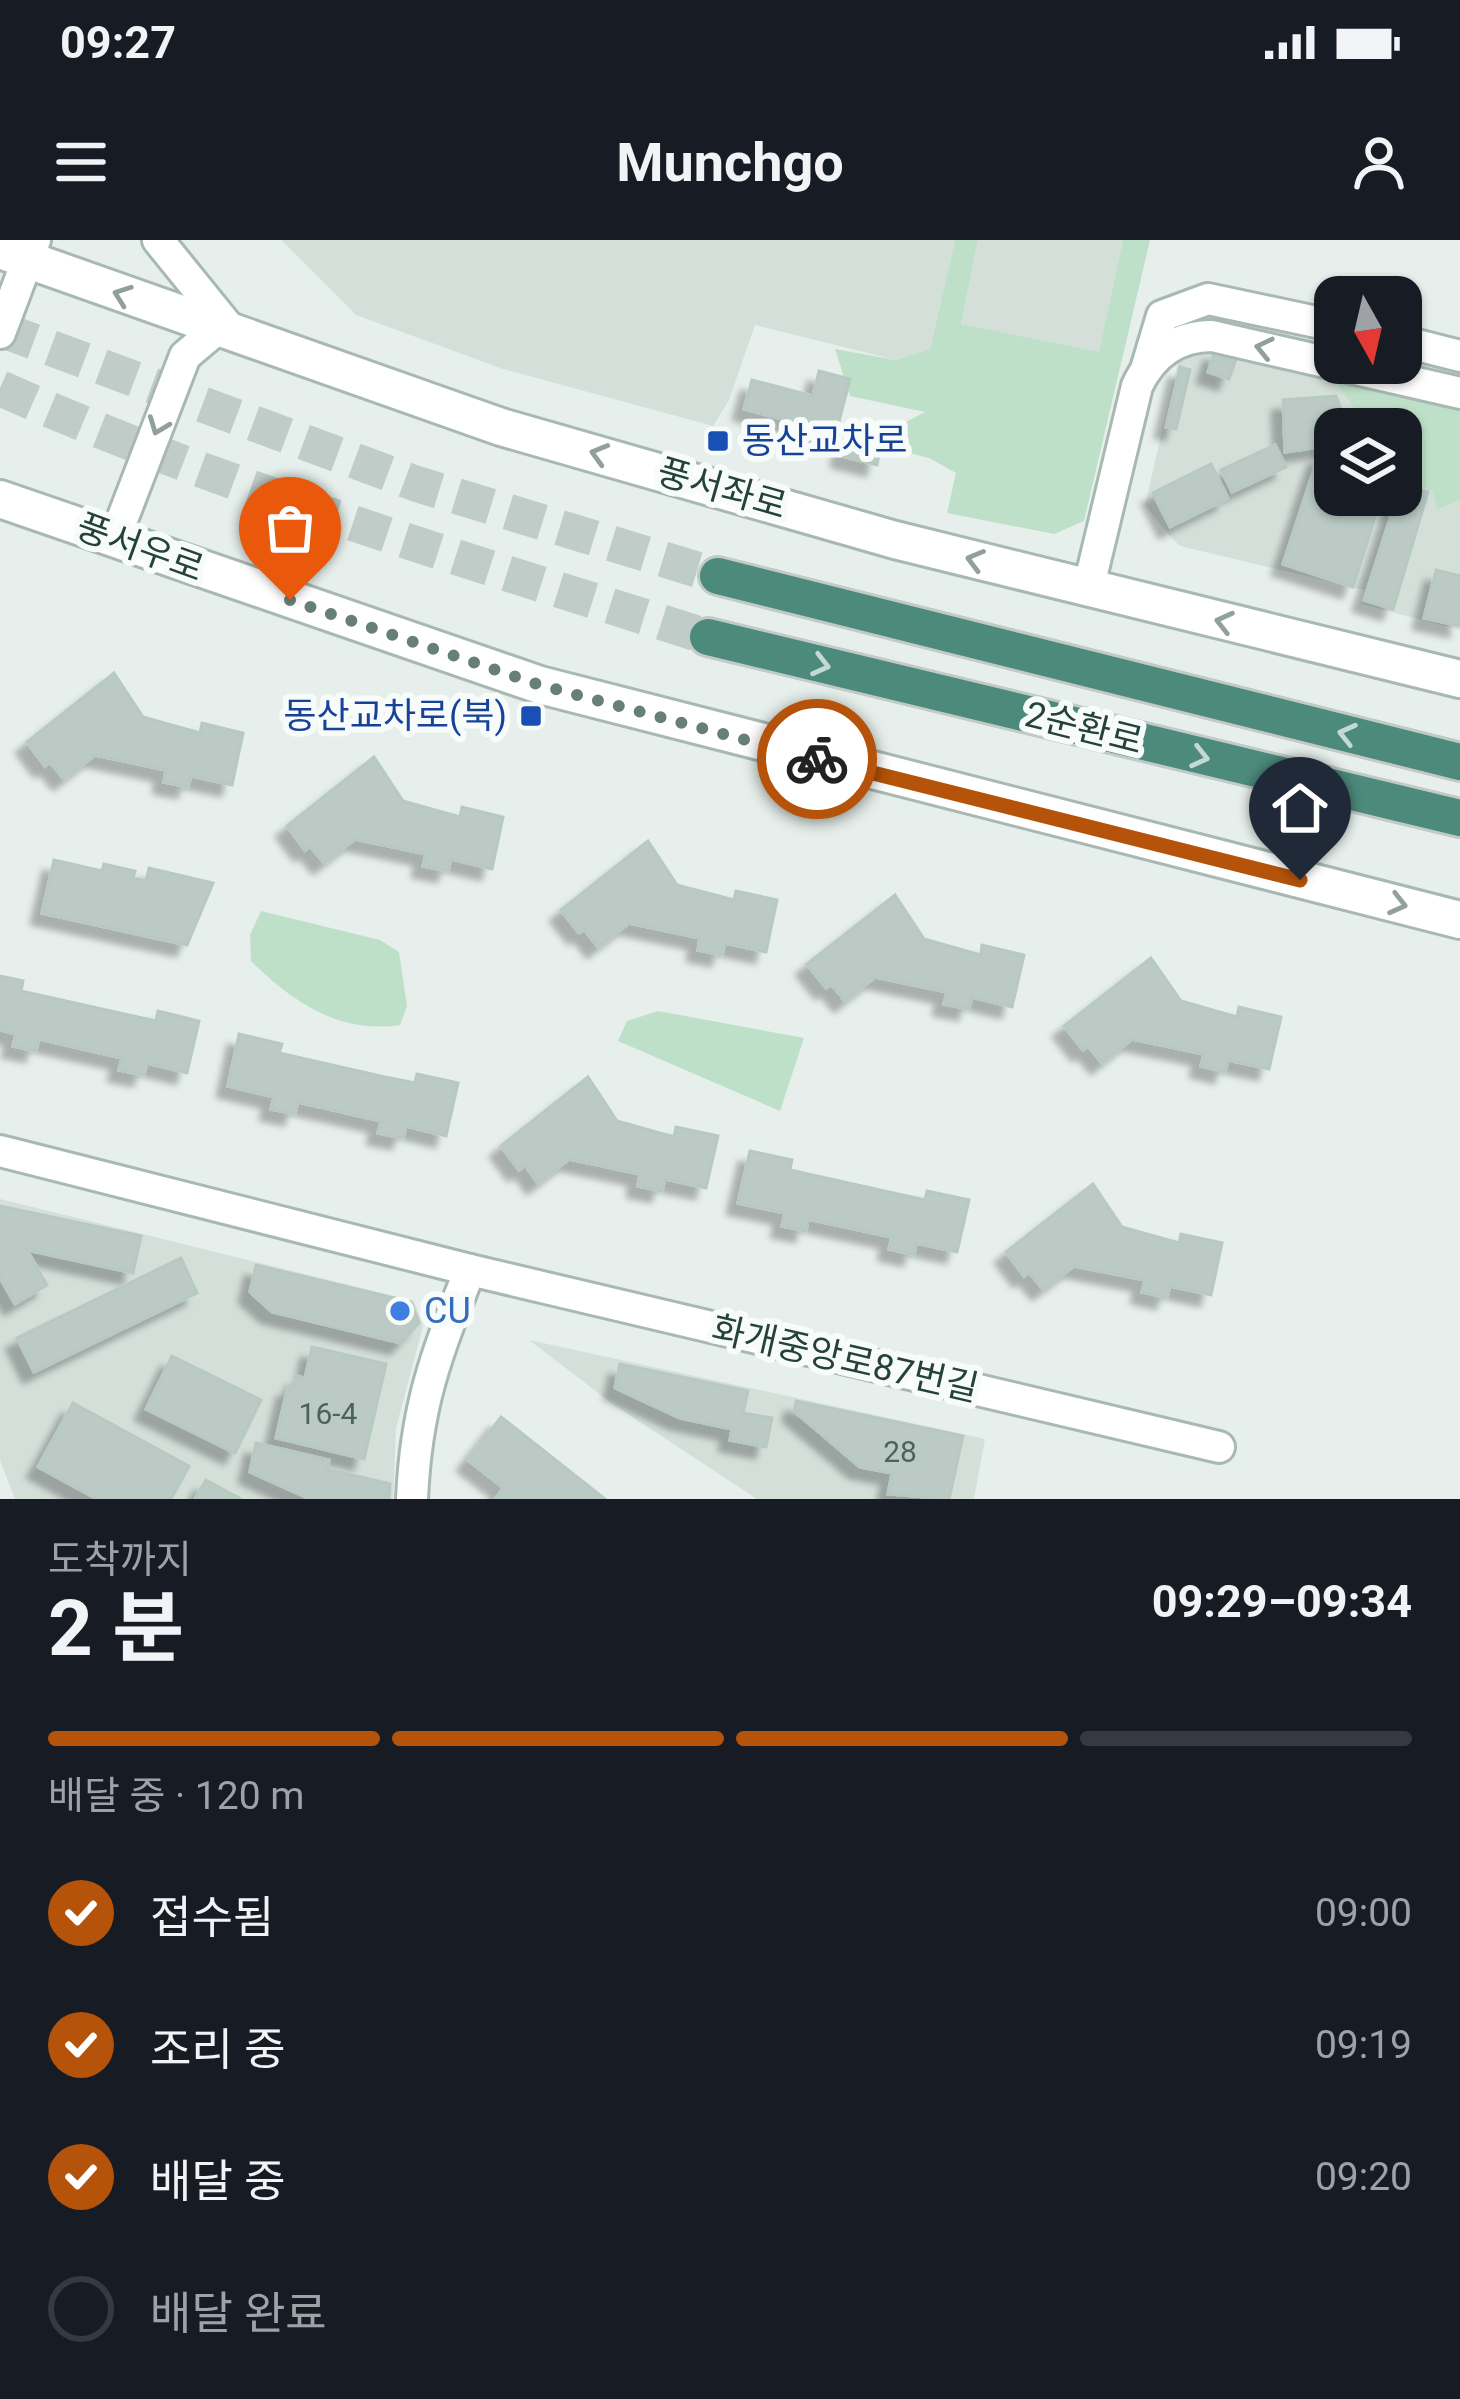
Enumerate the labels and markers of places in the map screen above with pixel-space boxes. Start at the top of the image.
place label: 동산교차로 [742,420,908,462]
marker: 동산교차로 [705,428,731,454]
pin [239,477,341,600]
place label: 동산교차로(북) [283,695,507,737]
marker: 동산교차로(북) [518,703,544,729]
pin [1249,757,1351,880]
place label: CU [424,1290,471,1332]
marker: CU [387,1298,413,1324]

